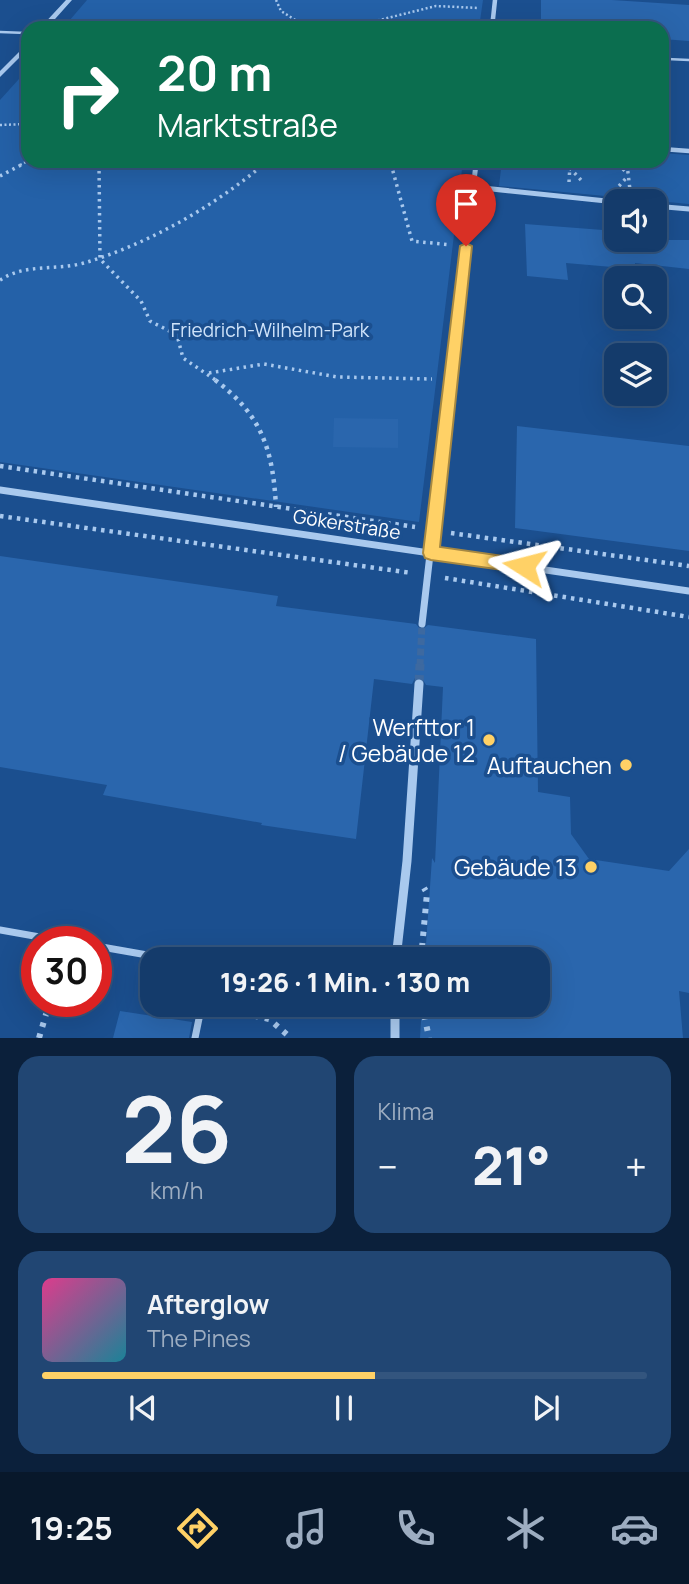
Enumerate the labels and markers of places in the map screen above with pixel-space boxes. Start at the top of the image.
pin [436,174,496,246]
place label: Werfttor 1 / Gebäude 12 [338,711,475,769]
marker: Werfttor 1 / Gebäude 12 [481,732,497,748]
place label: Auftauchen [487,749,612,781]
marker: Auftauchen [618,757,634,773]
place label: Gebäude 13 [454,851,577,883]
marker: Gebäude 13 [583,859,599,875]

